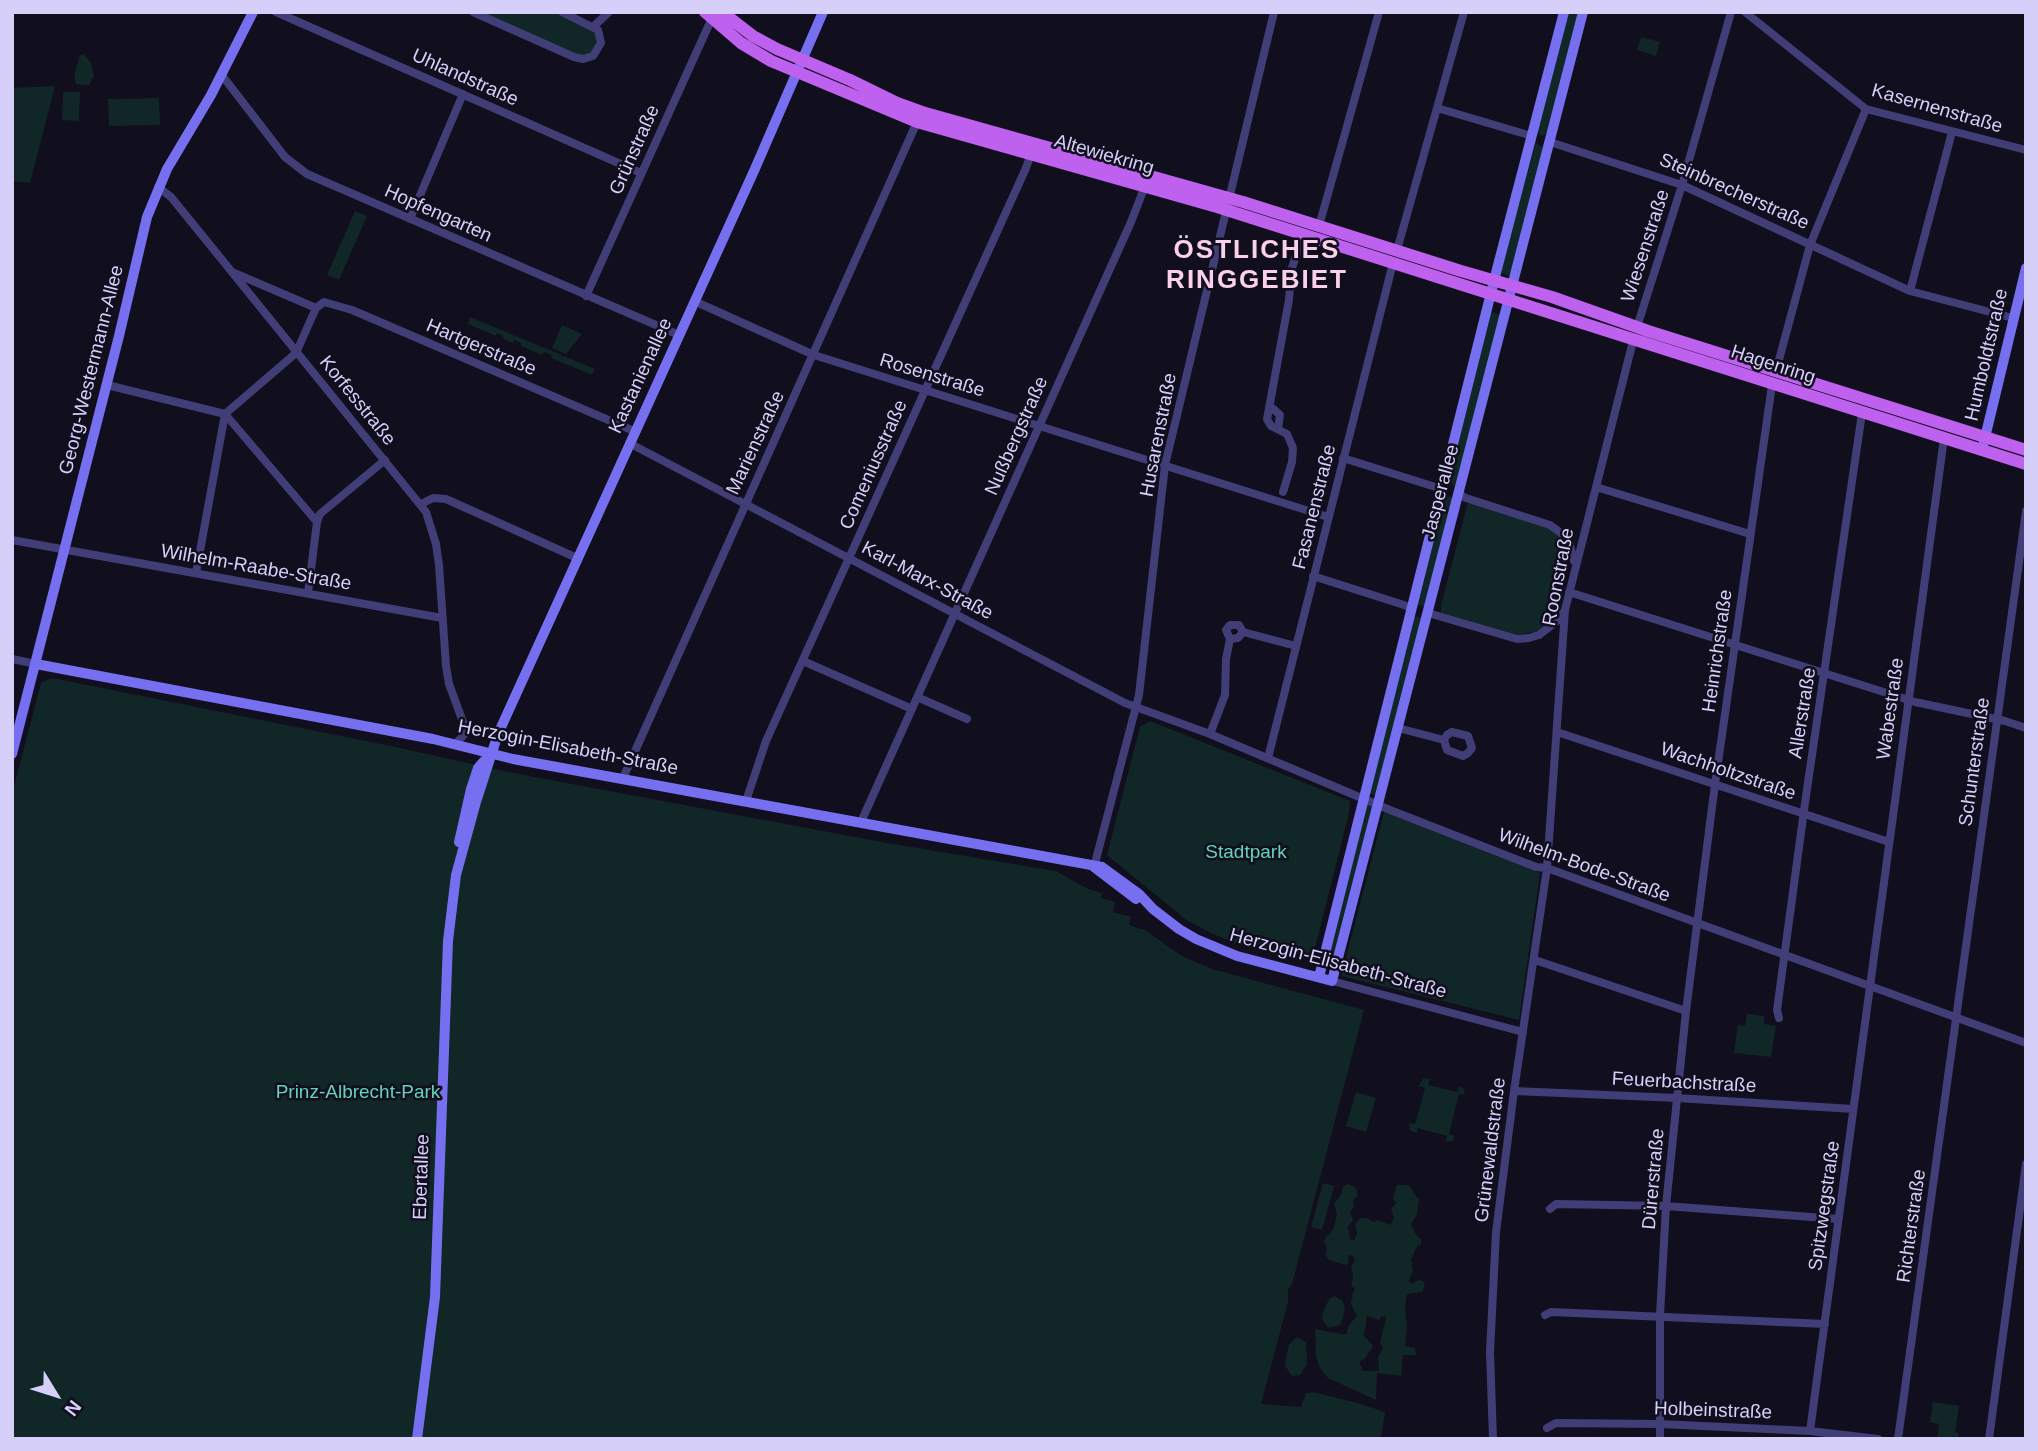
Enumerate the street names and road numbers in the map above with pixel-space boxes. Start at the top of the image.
street label: Uhlandstraße [408,44,522,112]
street label: Kasernenstraße [1869,79,2005,139]
street label: Grünstraße [605,101,665,199]
street label: Altewiekring [1052,130,1156,180]
street label: Steinbrecherstraße [1656,149,1812,235]
street label: Hopfengarten [381,180,495,248]
street label: Wiesenstraße [1617,187,1675,305]
street label: Georg-Westermann-Allee [55,263,129,477]
street label: Humboldtstraße [1961,287,2013,423]
street label: Hartgerstraße [423,315,539,381]
street label: Kastanienallee [604,315,678,437]
street label: Hagenring [1728,341,1818,389]
street label: Rosenstraße [877,349,987,403]
street label: Korfesstraße [314,352,400,450]
street label: Husarenstraße [1136,371,1182,499]
street label: Nußbergstraße [981,373,1053,499]
street label: Marienstraße [722,387,790,499]
street label: Comeniusstraße [835,397,913,533]
street label: Fasanenstraße [1288,442,1342,572]
street label: Jasperallee [1417,442,1465,542]
street label: Roonstraße [1538,526,1580,628]
street label: Karl-Marx-Straße [857,537,997,625]
street label: Wilhelm-Raabe-Straße [159,540,353,596]
street label: Heinrichstraße [1698,588,1738,714]
street label: Wabestraße [1873,657,1909,761]
street label: Allerstraße [1785,666,1821,760]
street label: Schunterstraße [1955,696,1995,828]
street label: Herzogin-Elisabeth-Straße [456,715,680,781]
street label: Wachholtzstraße [1657,738,1799,806]
street label: Wilhelm-Bode-Straße [1495,824,1673,908]
street label: Herzogin-Elisabeth-Straße [1227,924,1449,1004]
street label: Feuerbachstraße [1611,1068,1757,1098]
street label: Grünewaldstraße [1471,1076,1511,1224]
street label: Dürerstraße [1638,1128,1670,1230]
street label: Ebertallee [409,1134,435,1220]
street label: Spitzwegstraße [1805,1140,1845,1272]
street label: Richterstraße [1893,1168,1931,1284]
street label: Holbeinstraße [1653,1398,1773,1424]

